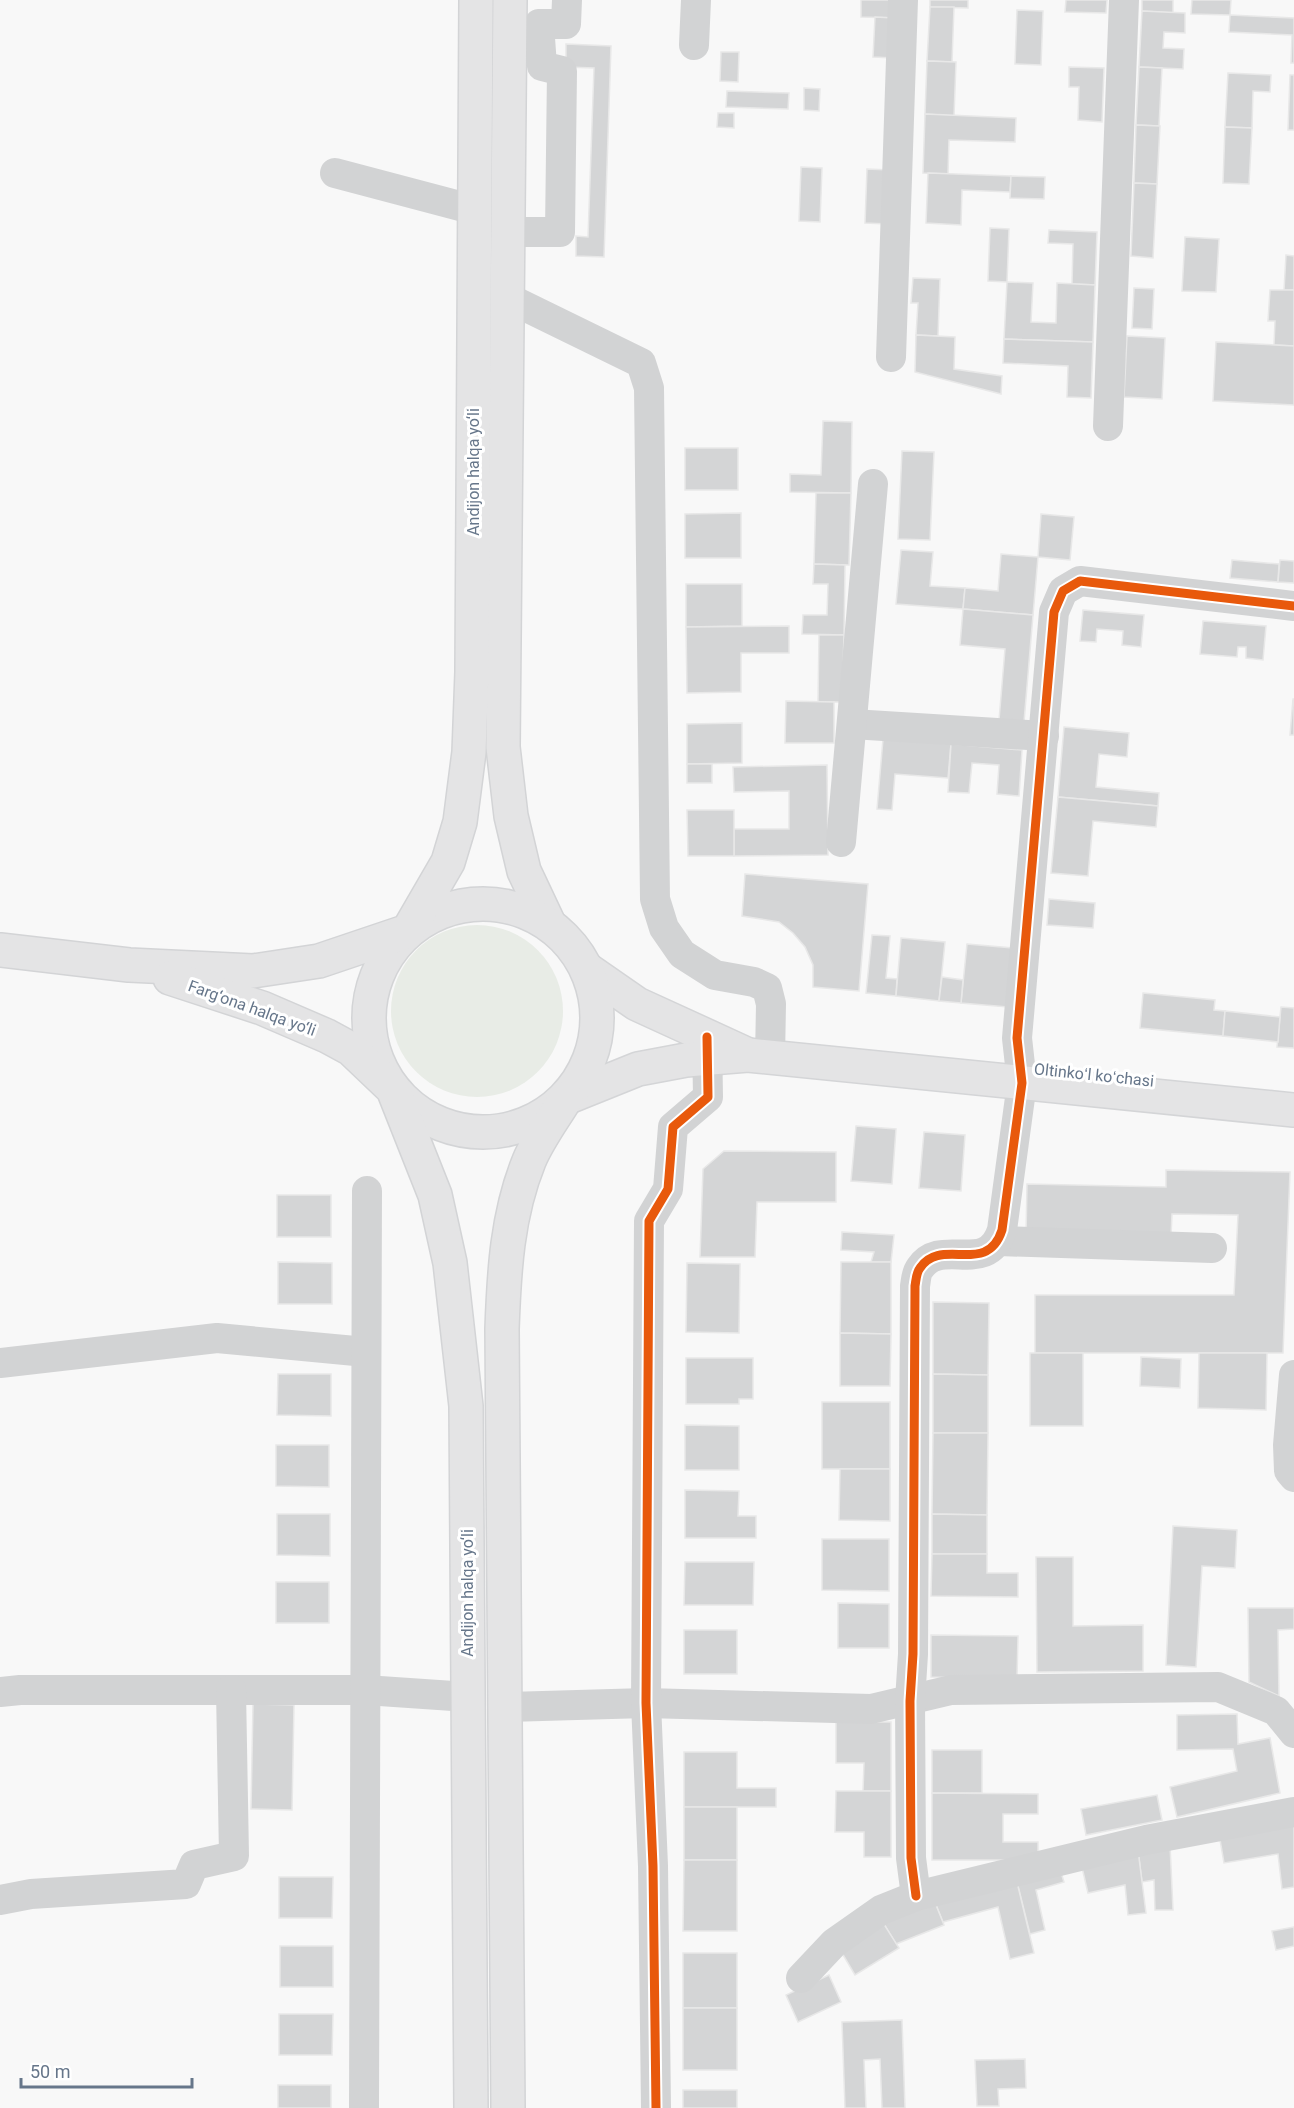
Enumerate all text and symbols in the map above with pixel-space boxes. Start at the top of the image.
street label: Andijon halqa yo‘li [464,408,483,536]
street label: Farg‘ona halqa yo‘li [186,976,318,1040]
street label: Oltinkoʻl koʻchasi [1033,1059,1155,1091]
street label: Andijon halqa yo‘li [458,1529,477,1657]
scale bar [21,2051,192,2089]
text: 50 m [30,2061,70,2082]

